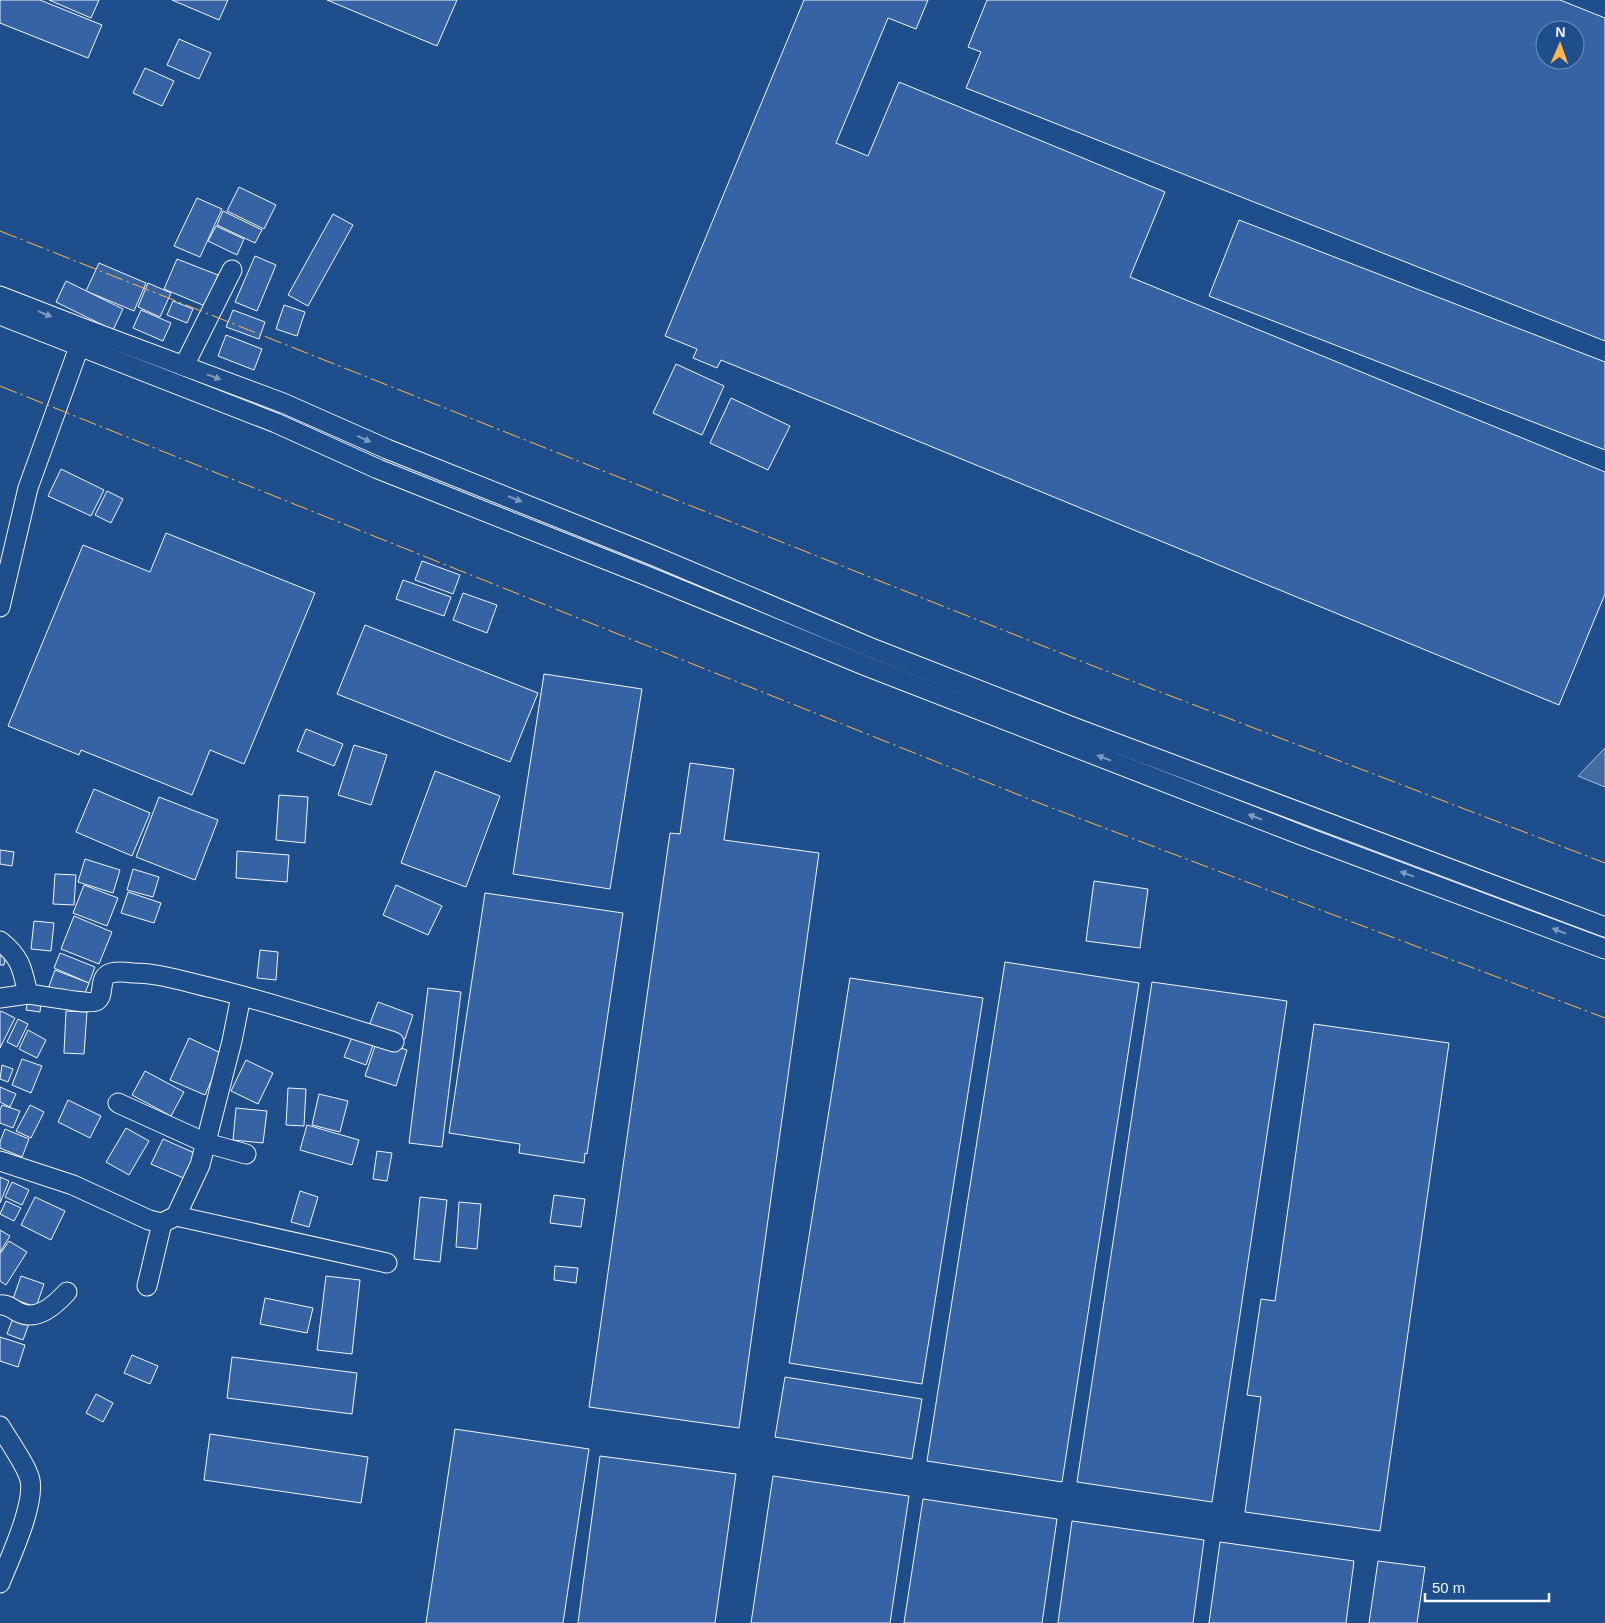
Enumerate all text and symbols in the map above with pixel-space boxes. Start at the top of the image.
north arrow [1535,20,1585,70]
text: N [1555,24,1566,40]
one-way arrow [38,310,52,318]
one-way arrow [207,373,222,381]
one-way arrow [357,435,371,443]
one-way arrow [508,496,522,504]
one-way arrow [1096,754,1111,762]
one-way arrow [1247,813,1262,821]
one-way arrow [1400,870,1415,877]
one-way arrow [1552,927,1567,934]
scale bar [1425,1570,1549,1602]
text: 50 m [1432,1579,1465,1596]

